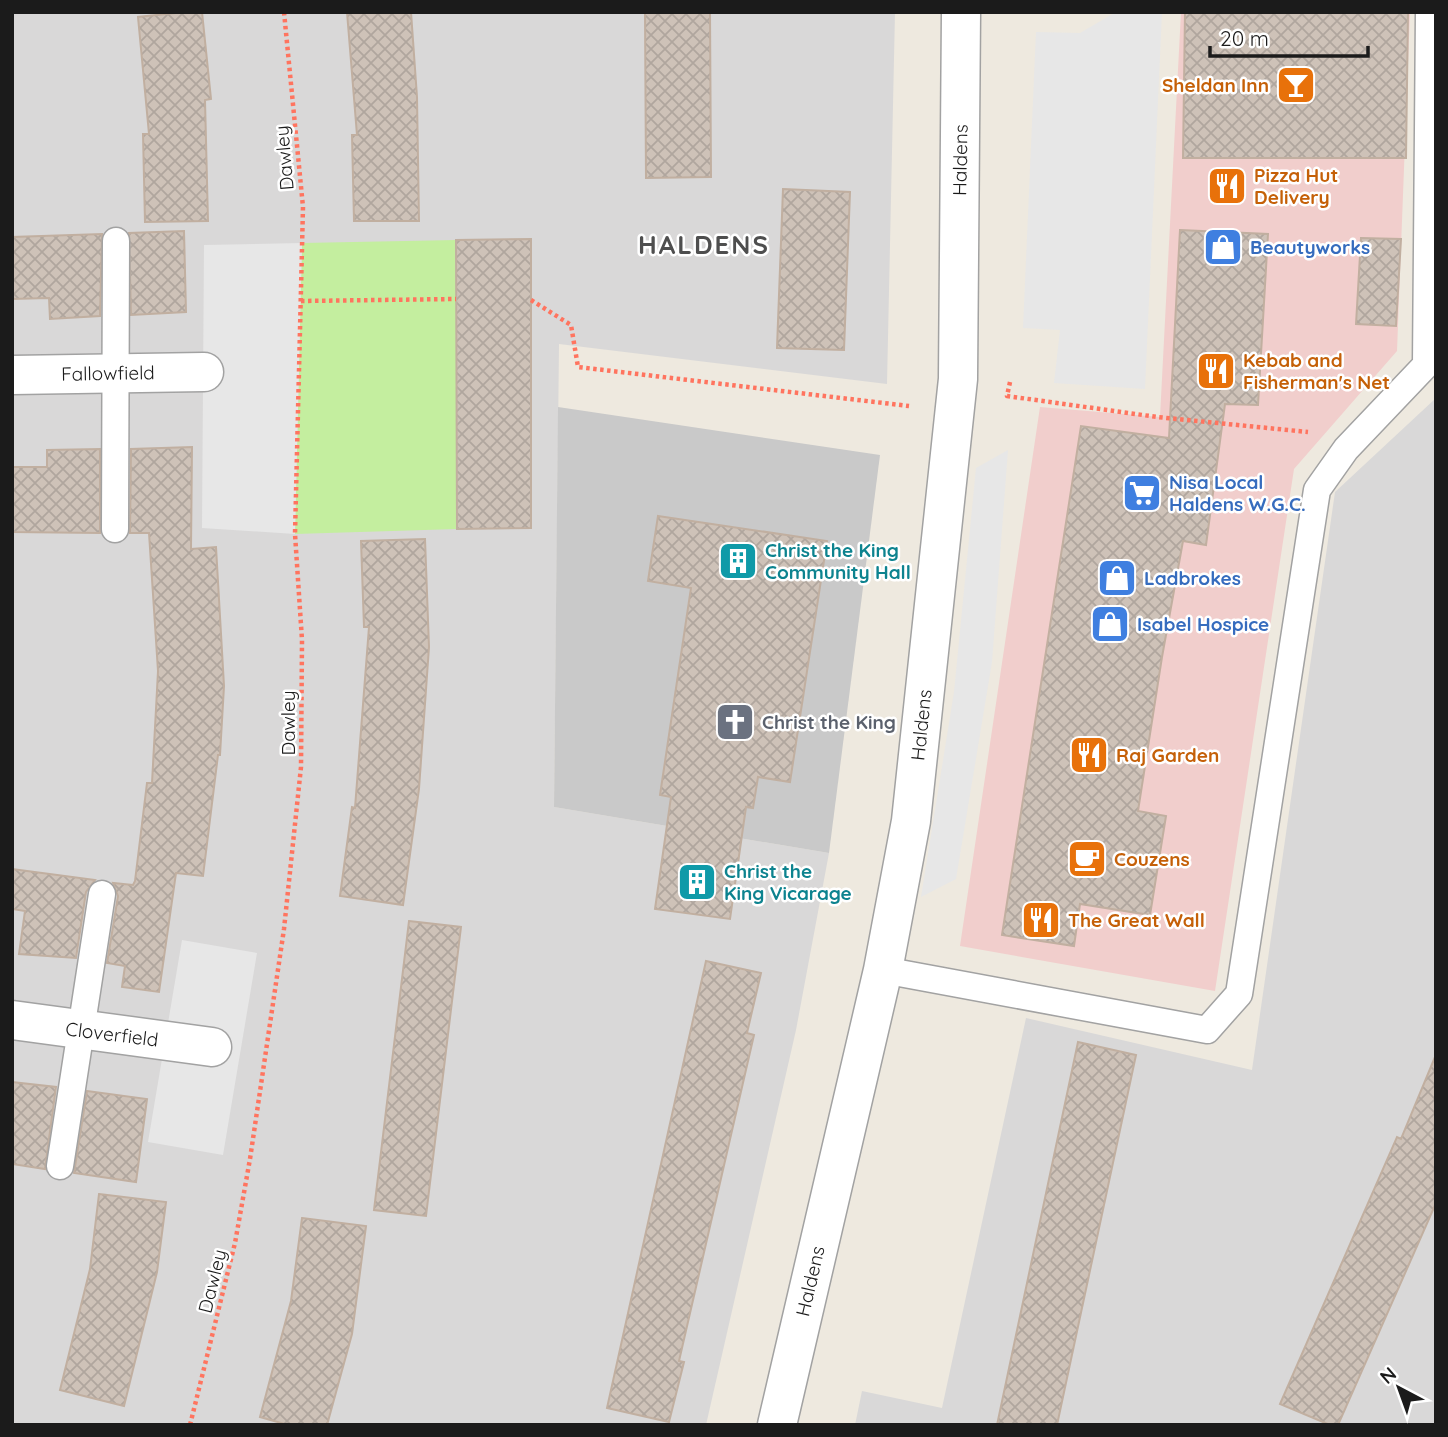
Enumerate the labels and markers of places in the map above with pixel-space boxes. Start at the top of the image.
bar icon: Sheldan Inn [1275,64,1317,106]
place label: Sheldan Inn [1162,73,1269,97]
place label: Pizza Hut Delivery [1254,163,1338,209]
restaurant icon: Pizza Hut Delivery [1206,165,1248,207]
shop icon: Beautyworks [1202,226,1244,268]
place label: Beautyworks [1250,235,1370,259]
place label: Kebab and Fisherman's Net [1243,348,1390,394]
restaurant icon: Kebab and Fisherman's Net [1195,350,1237,392]
place label: Nisa Local Haldens W.G.C. [1169,470,1306,516]
supermarket icon: Nisa Local Haldens W.G.C. [1121,472,1163,514]
place label: Christ the King Community Hall [765,538,911,584]
building icon: Christ the King Community Hall [717,540,759,582]
shop icon: Ladbrokes [1096,557,1138,599]
place label: Ladbrokes [1144,566,1241,590]
shop icon: Isabel Hospice [1089,603,1131,645]
place label: Isabel Hospice [1137,612,1269,636]
church icon: Christ the King [714,701,756,743]
place label: Christ the King [762,710,896,734]
restaurant icon: Raj Garden [1068,734,1110,776]
place label: Raj Garden [1116,743,1219,767]
cafe icon: Couzens [1066,838,1108,880]
place label: Couzens [1114,847,1190,871]
place label: Christ the King Vicarage [724,859,852,905]
building icon: Christ the King Vicarage [676,861,718,903]
restaurant icon: The Great Wall [1020,899,1062,941]
place label: The Great Wall [1068,908,1205,932]

